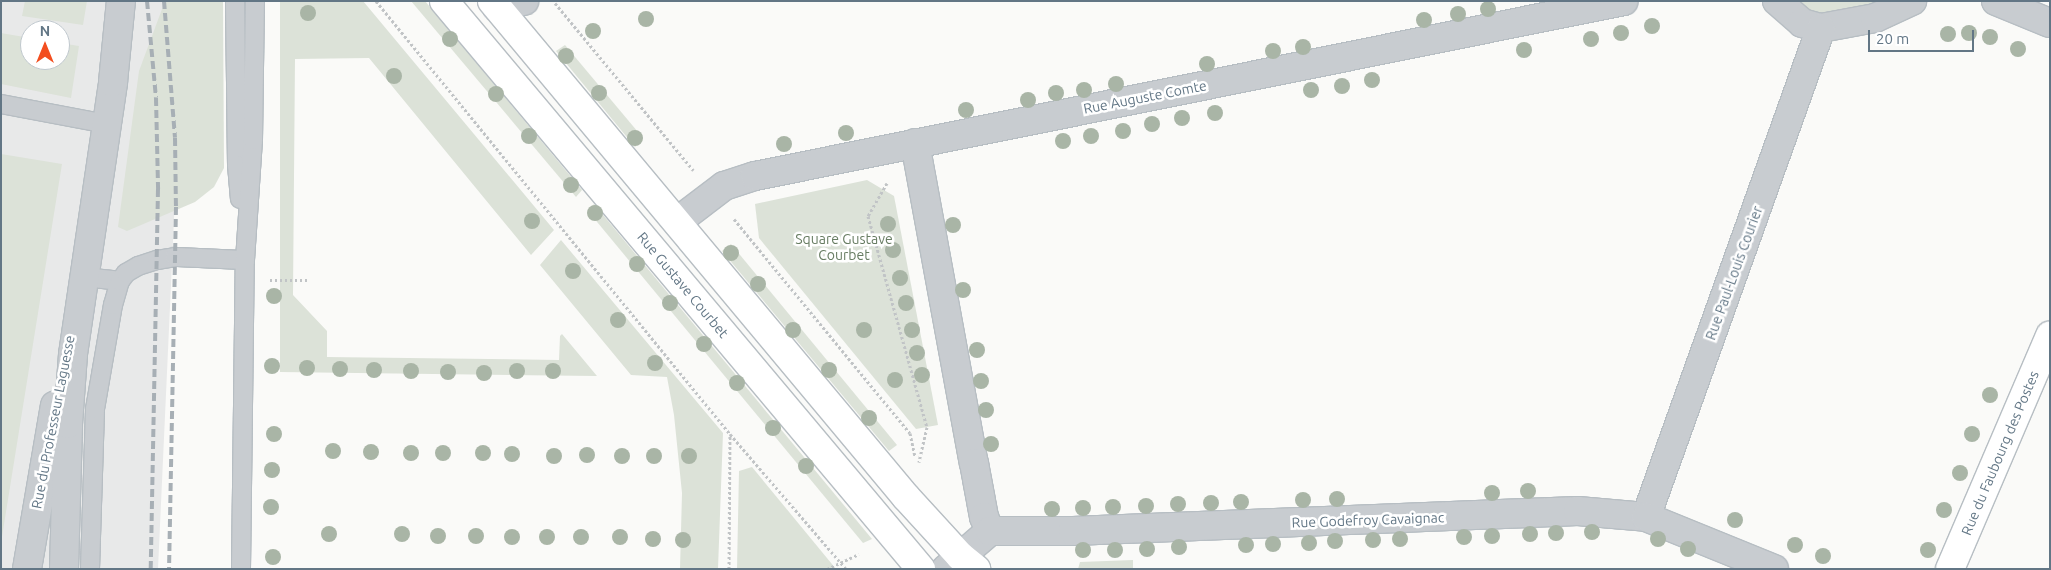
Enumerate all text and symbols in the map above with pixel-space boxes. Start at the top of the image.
north arrow [20,20,70,70]
scale bar [1871,20,1977,52]
text: N [40,23,50,39]
text: 20 m [1876,30,1909,47]
street label: Rue Auguste Comte [1082,77,1208,117]
street label: Rue Paul-Louis Courier [1702,204,1766,342]
street label: Rue Gustave Courbet [634,229,732,341]
park label: Square Gustave Courbet [795,231,893,264]
street label: Rue du Professeur Laguesse [28,334,78,510]
street label: Rue du Faubourg des Postes [1958,368,2042,538]
street label: Rue Godefroy Cavaignac [1291,509,1445,531]

